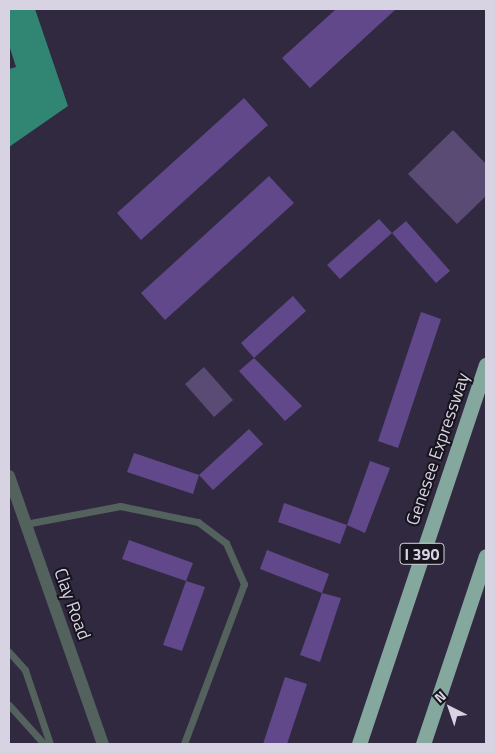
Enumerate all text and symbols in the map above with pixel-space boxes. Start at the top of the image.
street label: Genesee Expressway [402,370,474,528]
road number: I 390 [400,540,444,568]
street label: Clay Road [49,565,95,643]
north arrow [425,683,475,733]
text: N [429,685,450,707]

